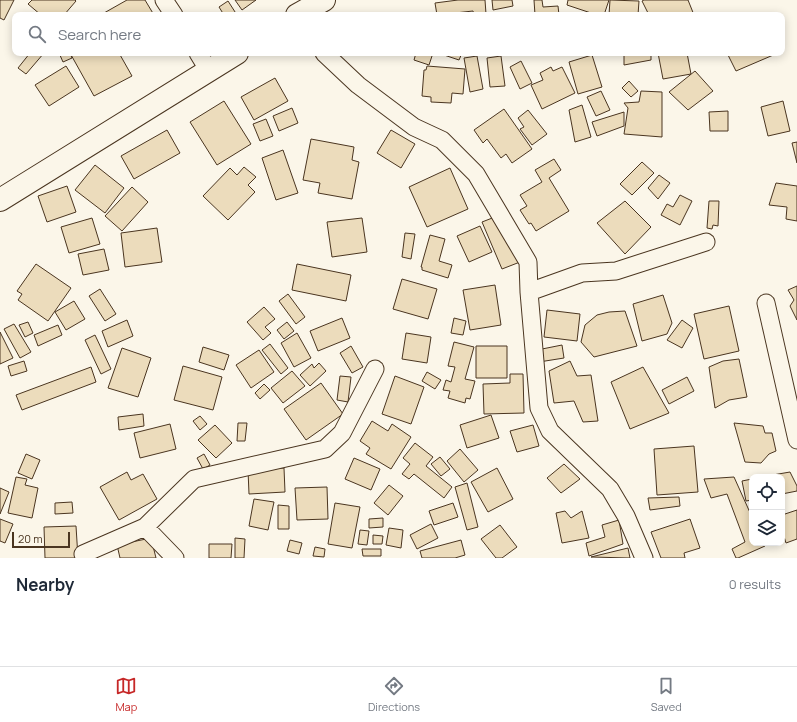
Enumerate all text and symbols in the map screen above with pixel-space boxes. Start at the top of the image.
search box [12,12,785,56]
icon: search [26,23,48,45]
text: Search here [58,24,141,45]
map controls [749,474,785,546]
button: locate [749,474,785,510]
button: layers [749,510,785,546]
scale bar [12,530,70,549]
text: 20 m [18,531,43,546]
text: Nearby [16,573,74,596]
text: 0 results [729,575,781,593]
tab: Map [115,675,137,714]
tab: Directions [368,675,420,714]
tab: Saved [651,675,682,714]

